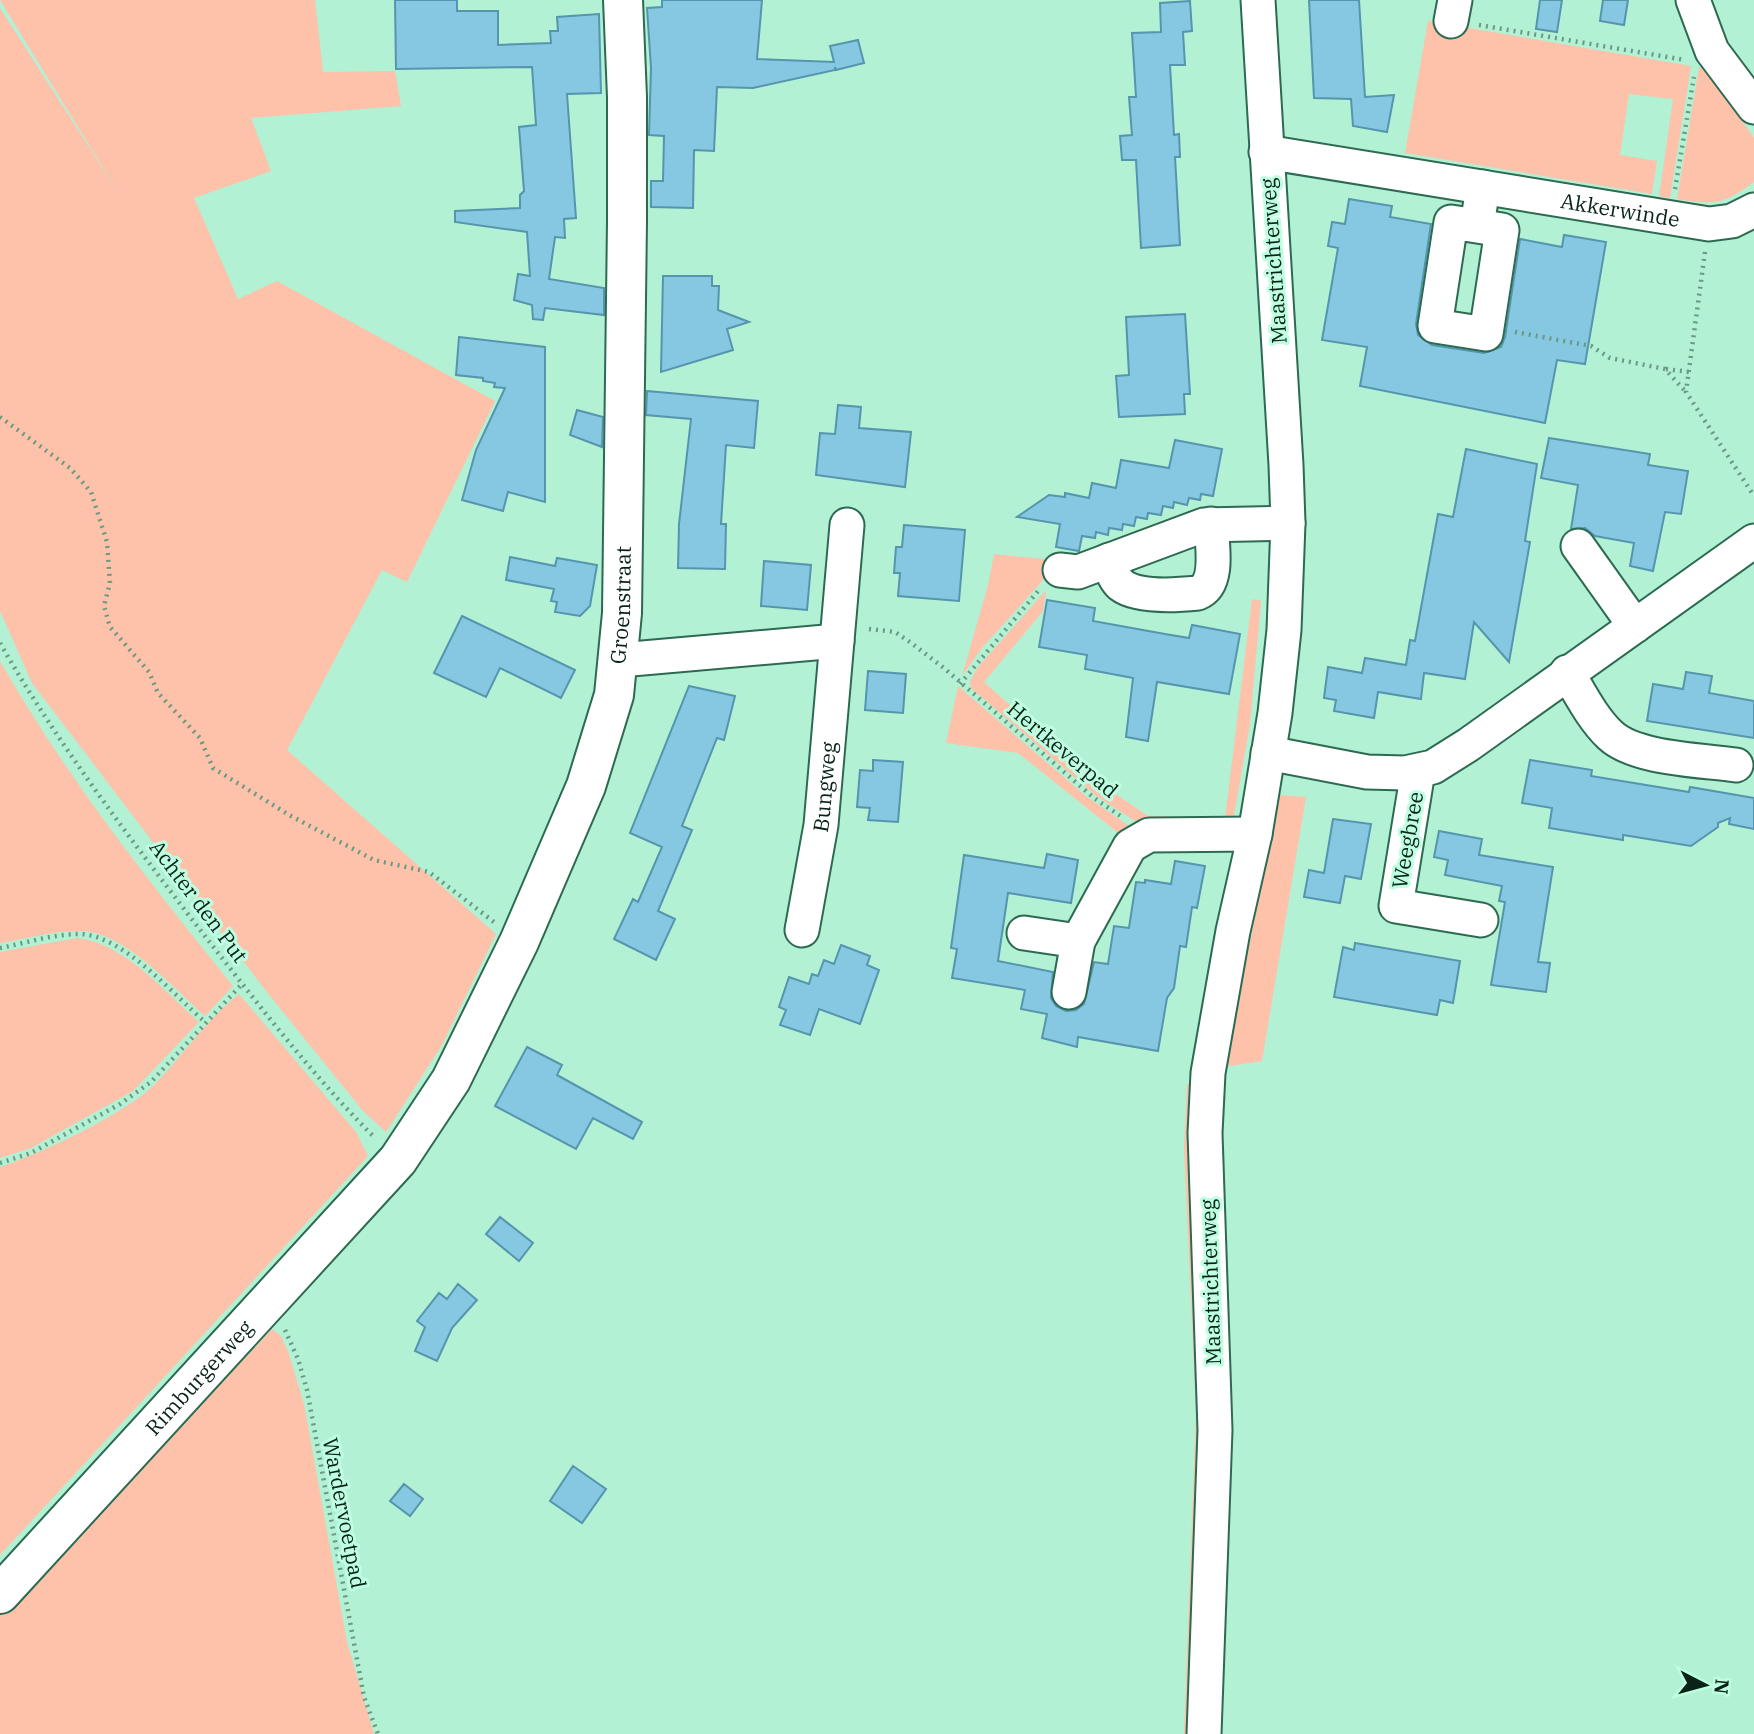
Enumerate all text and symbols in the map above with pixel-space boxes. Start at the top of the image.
street label: Maastrichterweg [1253,177,1293,345]
street label: Akkerwinde [1559,186,1682,233]
street label: Groenstraat [603,546,637,665]
street label: Hertkeverpad [1002,694,1125,804]
street label: Bungweg [806,740,842,834]
street label: Weegbree [1385,789,1429,891]
street label: Achter den Put [144,834,254,968]
street label: Maastrichterweg [1193,1198,1227,1365]
street label: Rimburgerweg [139,1313,259,1441]
street label: Wardervoetpad [317,1435,373,1591]
north arrow [1670,1650,1740,1720]
text: N [1709,1678,1735,1696]

